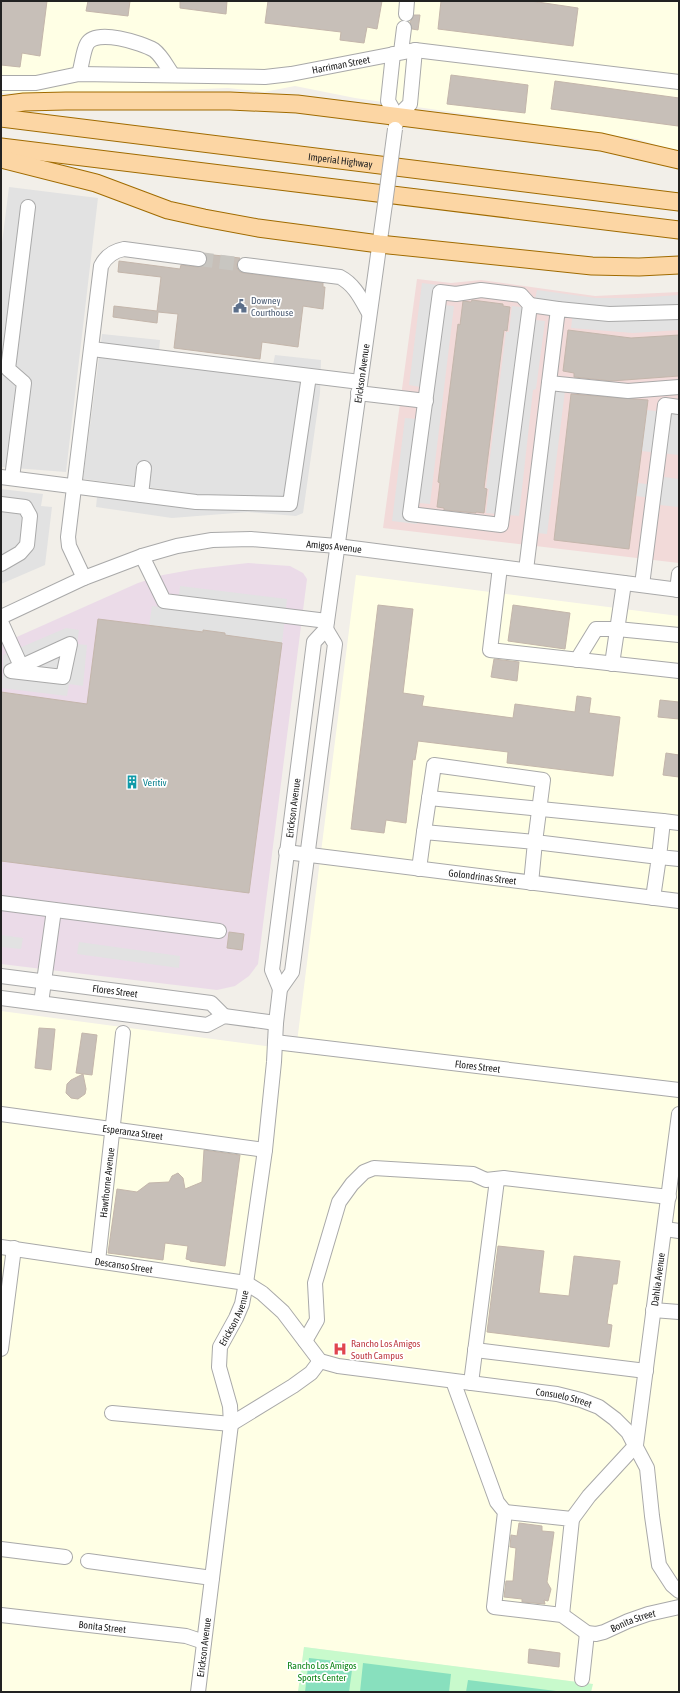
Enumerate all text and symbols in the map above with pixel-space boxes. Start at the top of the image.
street label: Harriman Street [311,54,371,76]
street label: Imperial Highway [307,151,373,170]
place label: Downey Courthouse [251,295,294,318]
public building icon: Downey Courthouse [232,298,248,314]
street label: Erickson Avenue [352,343,372,404]
street label: Amigos Avenue [306,539,363,555]
building icon: Veritiv [124,774,140,790]
place label: Veritiv [143,777,167,788]
street label: Erickson Avenue [284,777,303,838]
street label: Golondrinas Street [448,867,517,887]
street label: Flores Street [92,983,138,1000]
street label: Flores Street [454,1058,501,1075]
street label: Esperanza Street [102,1123,164,1142]
street label: Hawthorne Avenue [98,1146,116,1218]
street label: Dahlia Avenue [649,1252,667,1307]
street label: Descanso Street [94,1256,153,1275]
street label: Erickson Avenue [217,1289,251,1348]
place label: Rancho Los Amigos South Campus [351,1338,421,1361]
hospital icon: Rancho Los Amigos South Campus [332,1341,348,1357]
street label: Consuelo Street [535,1386,594,1410]
street label: Bonita Street [609,1607,657,1634]
street label: Erickson Avenue [195,1617,213,1678]
street label: Bonita Street [78,1619,127,1635]
park label: Rancho Los Amigos Sports Center [287,1660,357,1683]

